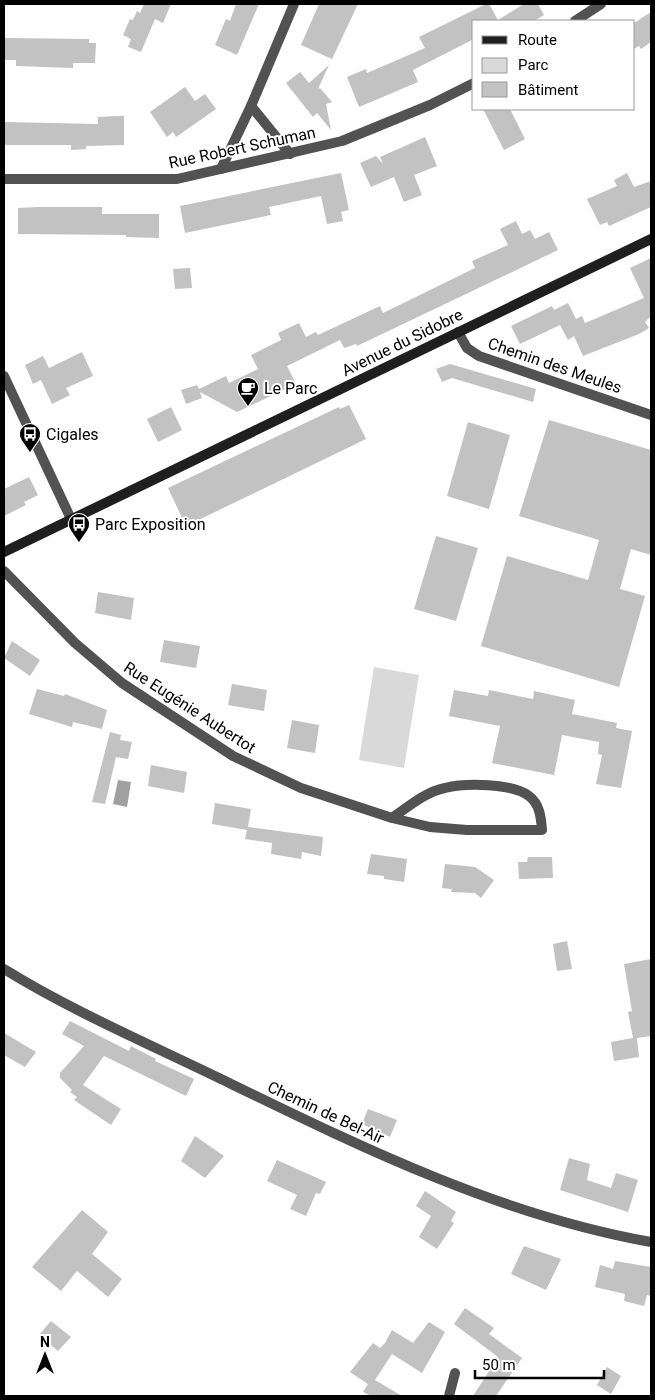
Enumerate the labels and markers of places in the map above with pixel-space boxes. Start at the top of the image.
cafe icon: Le Parc [236,376,260,407]
place label: Le Parc [264,379,317,398]
bus stop icon: Cigales [18,422,42,453]
place label: Cigales [46,425,99,444]
bus stop icon: Parc Exposition [67,512,91,543]
place label: Parc Exposition [95,515,206,534]

